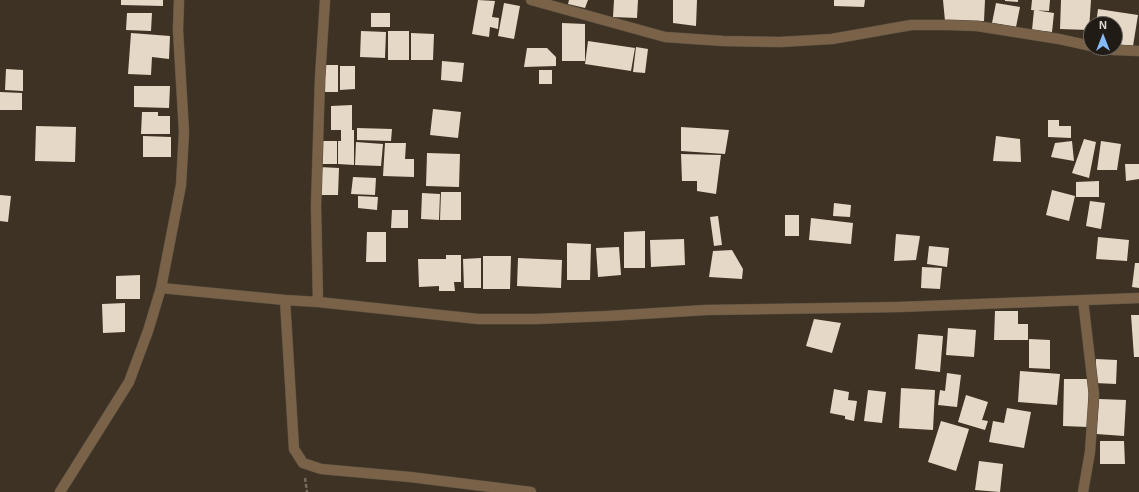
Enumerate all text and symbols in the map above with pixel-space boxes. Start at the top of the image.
north arrow [1083,16,1123,56]
text: N [1099,19,1107,31]

